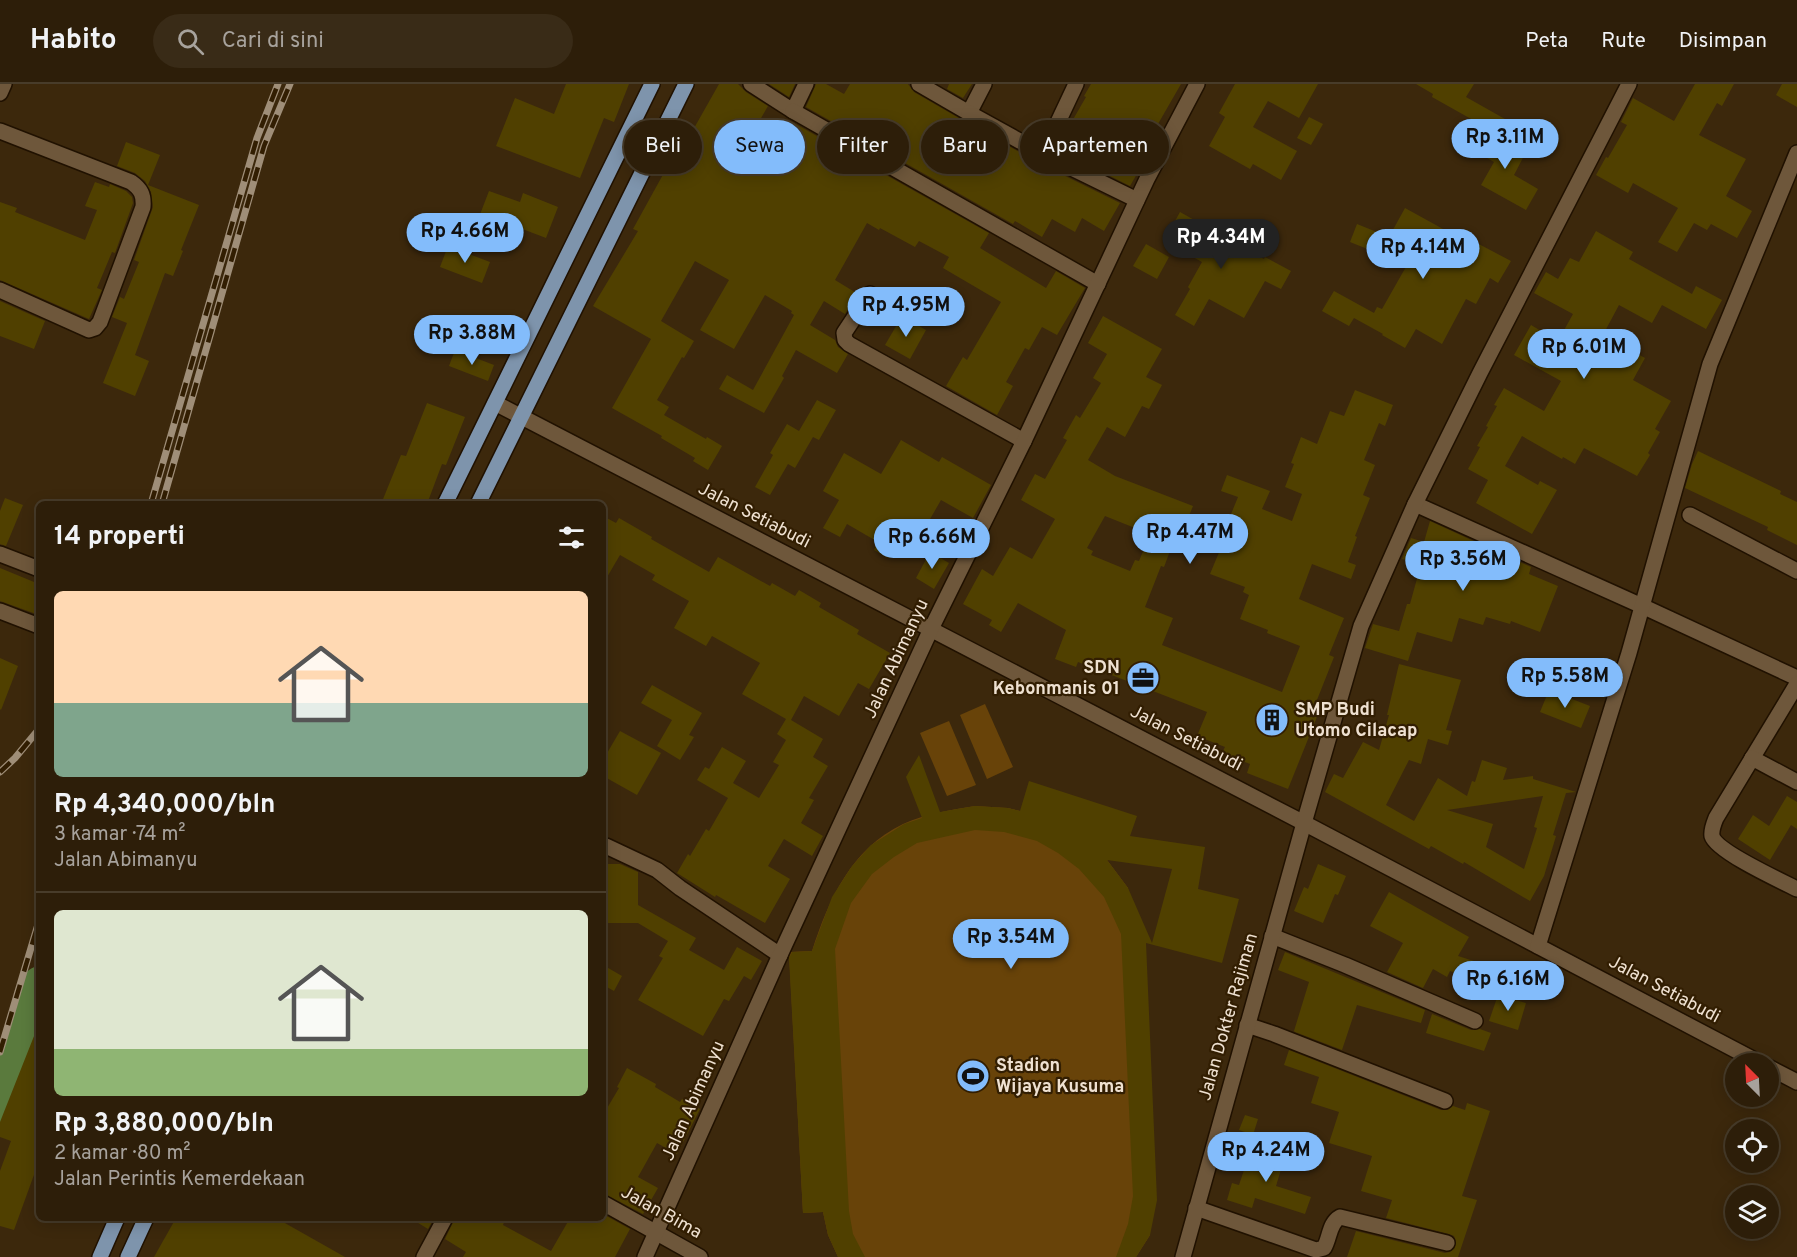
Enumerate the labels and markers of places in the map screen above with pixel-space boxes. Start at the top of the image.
pin: Rp 3.11M [1443,119,1567,170]
pin: Rp 4.66M [403,213,527,264]
pin: Rp 4.34M [1159,219,1283,270]
pin: Rp 4.14M [1361,229,1485,280]
pin: Rp 4.95M [844,287,968,338]
pin: Rp 3.88M [410,315,534,366]
pin: Rp 6.01M [1522,329,1646,380]
pin: Rp 4.47M [1128,514,1252,565]
pin: Rp 6.66M [870,519,994,570]
pin: Rp 3.56M [1401,541,1525,592]
place label: SDN Kebonmanis 01 [993,657,1120,701]
pin: Rp 5.58M [1503,658,1627,709]
office icon: SDN Kebonmanis 01 [1125,660,1161,696]
place label: SMP Budi Utomo Cilacap [1295,699,1418,743]
building icon: SMP Budi Utomo Cilacap [1254,702,1290,738]
pin: Rp 3.54M [949,919,1073,970]
pin: Rp 6.16M [1446,961,1570,1012]
place label: Stadion Wijaya Kusuma [996,1055,1124,1099]
sports icon: Stadion Wijaya Kusuma [955,1058,991,1094]
pin: Rp 4.24M [1204,1132,1328,1183]

